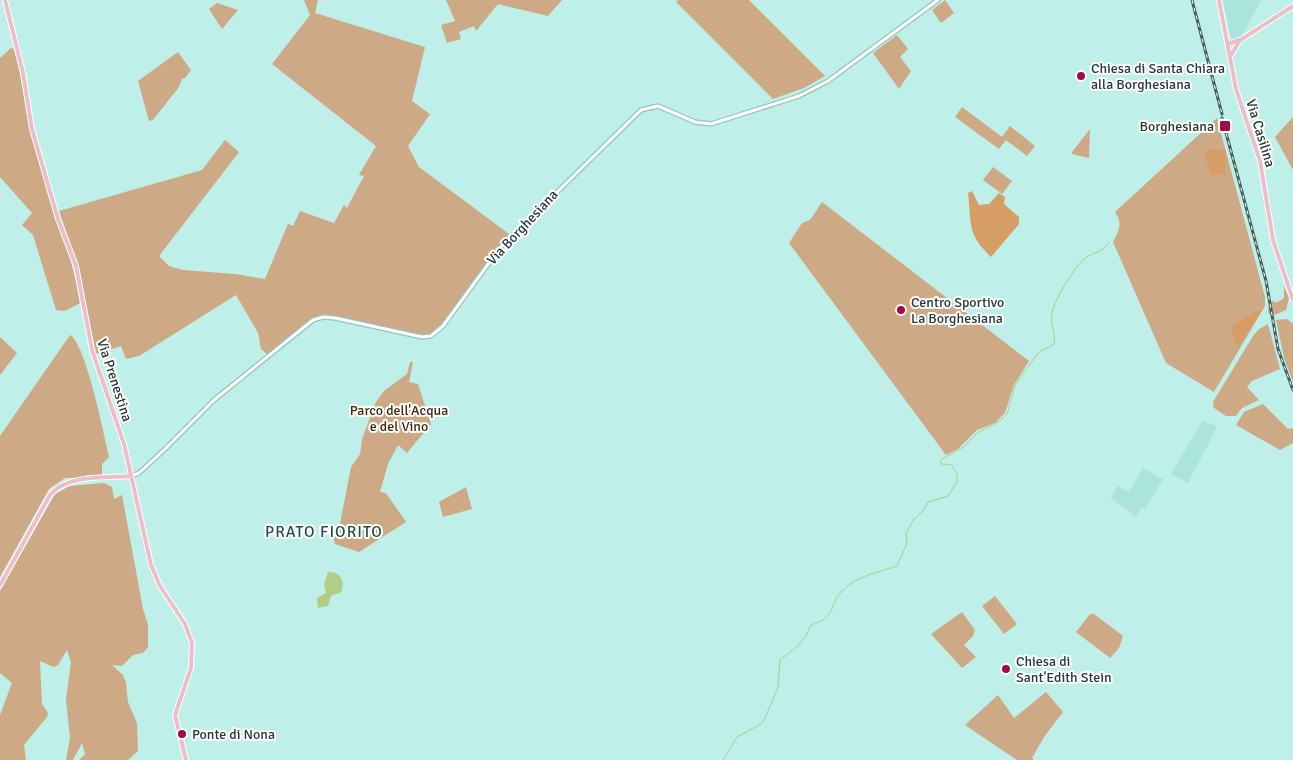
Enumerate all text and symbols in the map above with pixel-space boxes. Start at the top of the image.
place label: Chiesa di Santa Chiara alla Borghesiana [1091,60,1225,93]
marker: Chiesa di Santa Chiara alla Borghesiana [1075,70,1087,82]
street label: Via Casilina [1242,97,1279,169]
place label: Borghesiana [1139,118,1214,135]
marker: Borghesiana [1218,119,1232,133]
street label: Via Borghesiana [483,186,562,268]
place label: Centro Sportivo La Borghesiana [911,294,1004,327]
marker: Centro Sportivo La Borghesiana [895,304,907,316]
street label: Via Prenestina [93,337,136,424]
park label: Parco dell'Acqua e del Vino [350,402,448,435]
district label: PRATO FIORITO [265,522,383,542]
place label: Chiesa di Sant'Edith Stein [1016,653,1112,686]
marker: Chiesa di Sant'Edith Stein [1000,663,1012,675]
place label: Ponte di Nona [192,726,275,743]
marker: Ponte di Nona [176,728,188,740]

